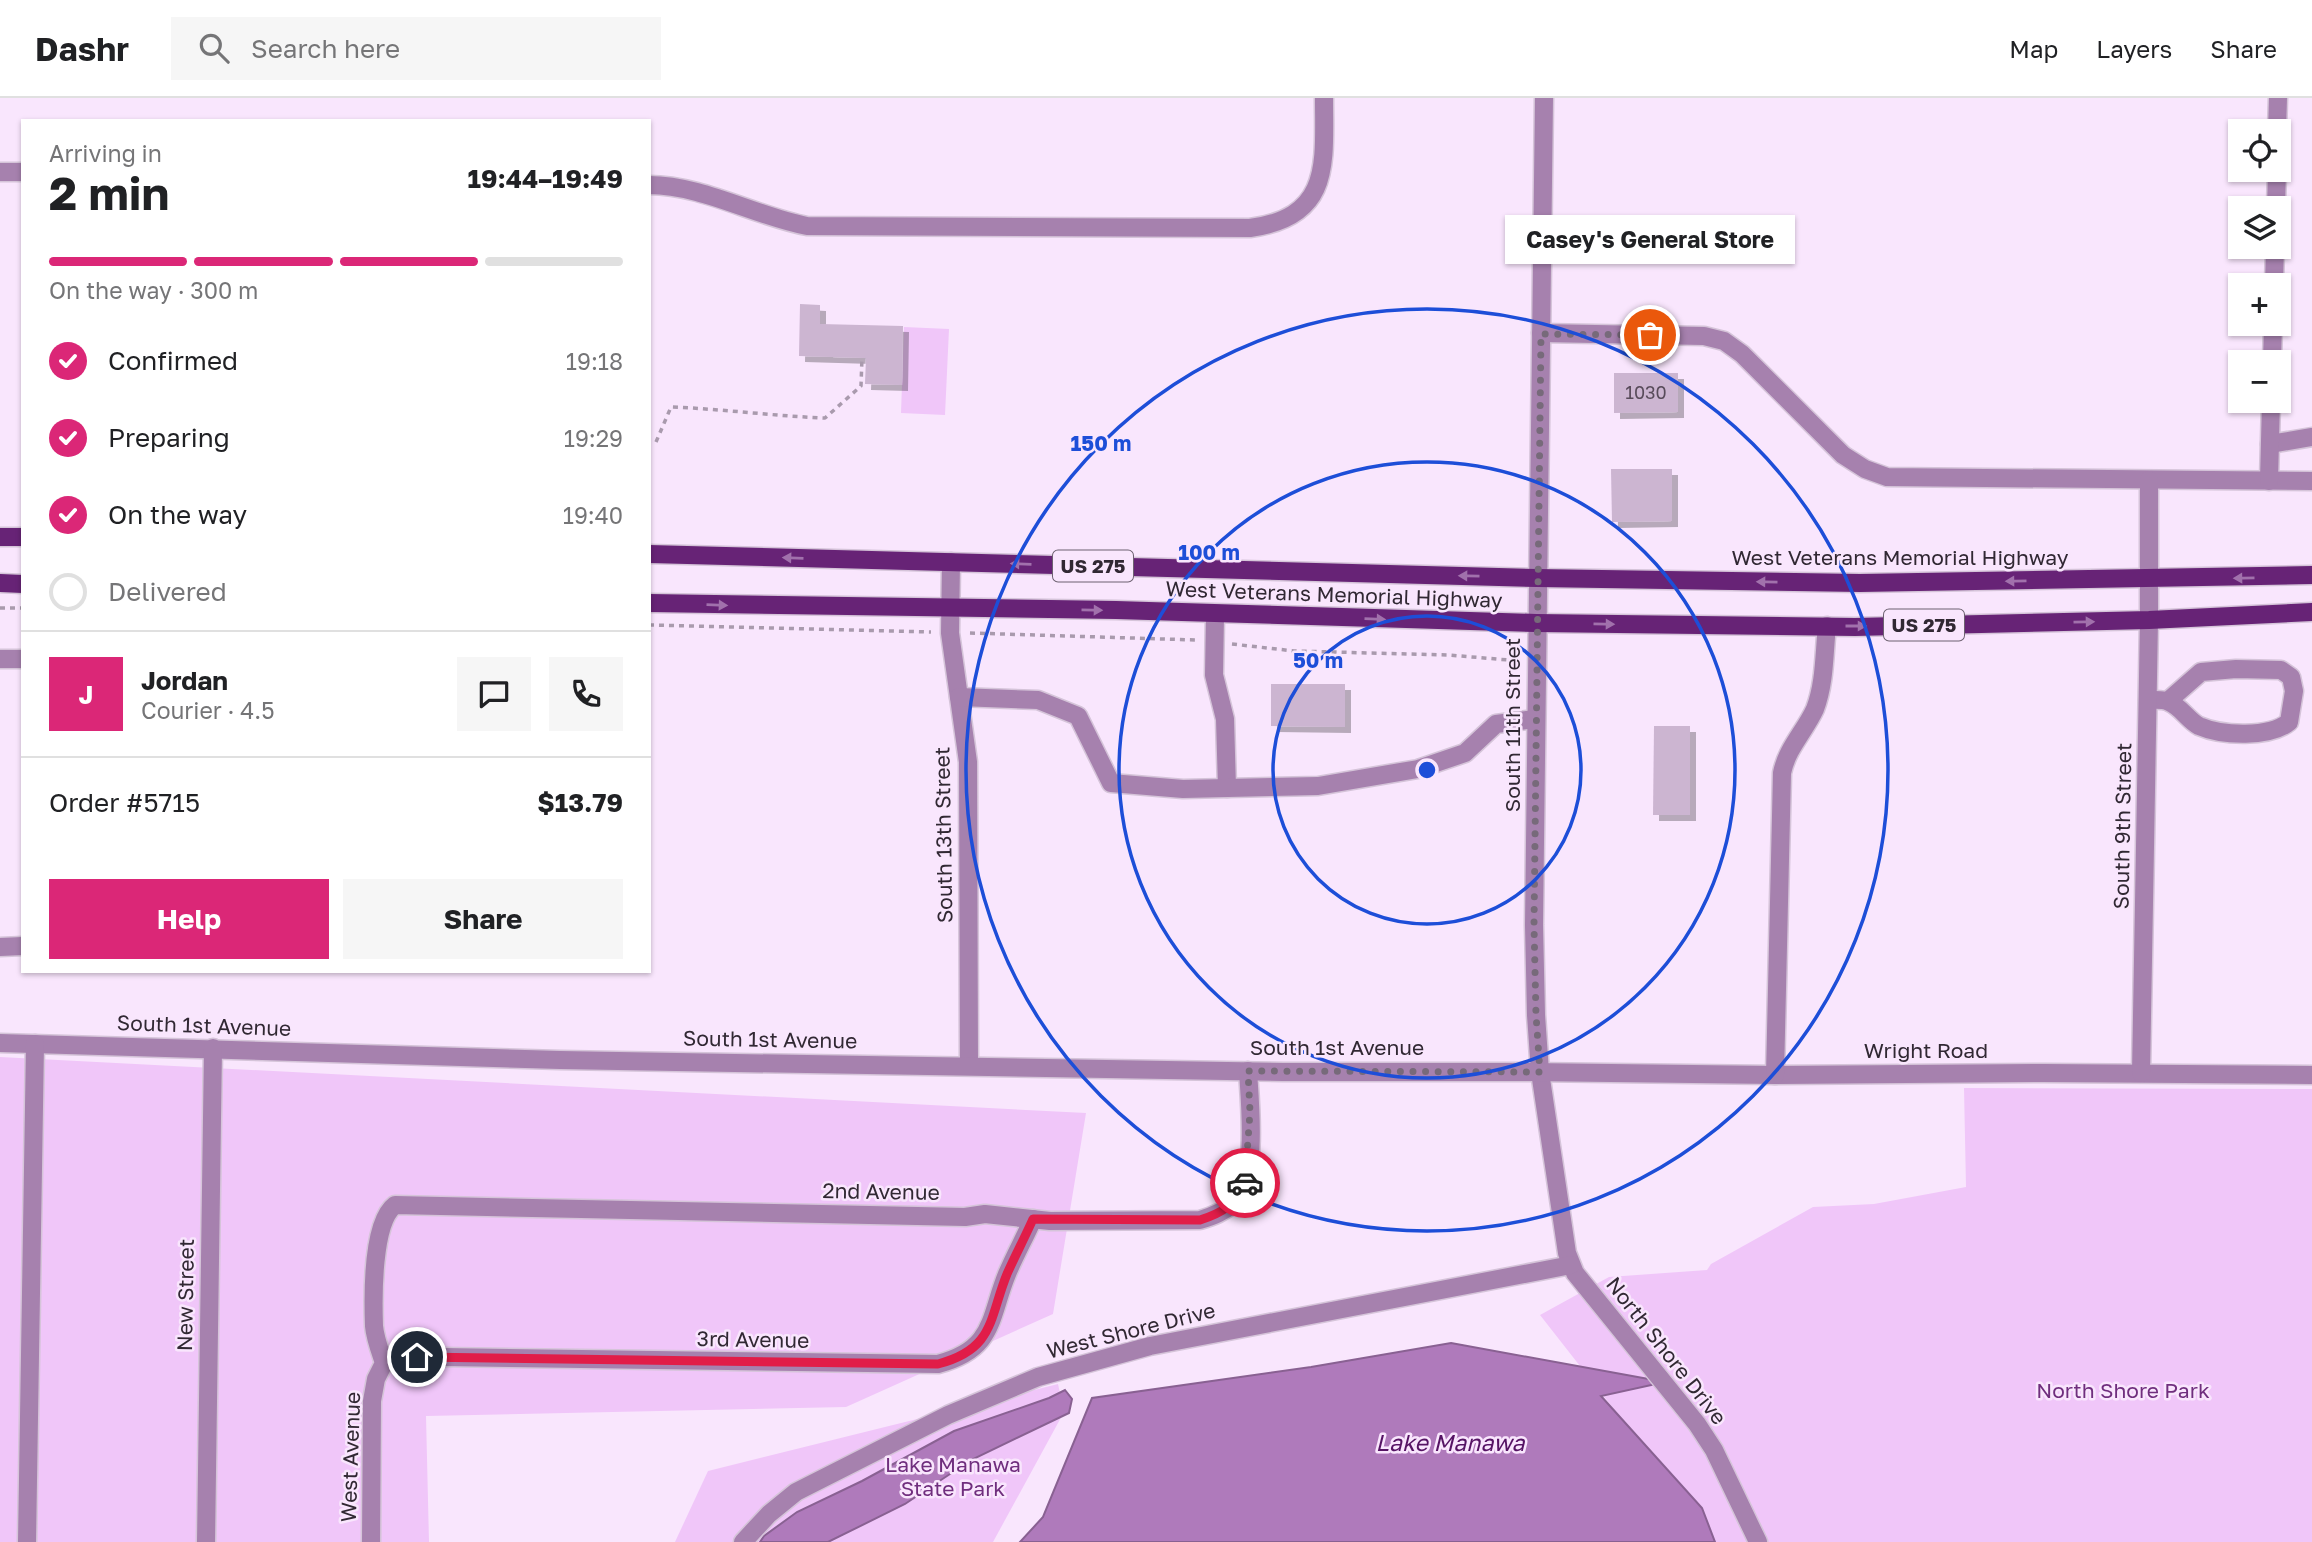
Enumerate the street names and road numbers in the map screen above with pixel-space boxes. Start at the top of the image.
street label: West Veterans Memorial Highway [1731,544,2069,570]
road number: US 275 [1053,551,1133,582]
street label: West Veterans Memorial Highway [1165,575,1503,613]
road number: US 275 [1884,610,1964,640]
street label: South 11th Street [1499,638,1525,812]
street label: South 9th Street [2108,742,2136,910]
street label: South 13th Street [928,747,958,923]
street label: South 1st Avenue [116,1009,292,1041]
street label: South 1st Avenue [683,1024,857,1054]
street label: South 1st Avenue [1250,1034,1424,1060]
street label: Wright Road [1864,1037,1988,1063]
street label: 2nd Avenue [822,1177,940,1205]
street label: New Street [171,1239,199,1351]
street label: North Shore Drive [1601,1271,1732,1429]
street label: West Shore Drive [1044,1297,1218,1364]
street label: 3rd Avenue [697,1325,810,1353]
street label: West Avenue [335,1391,365,1523]

